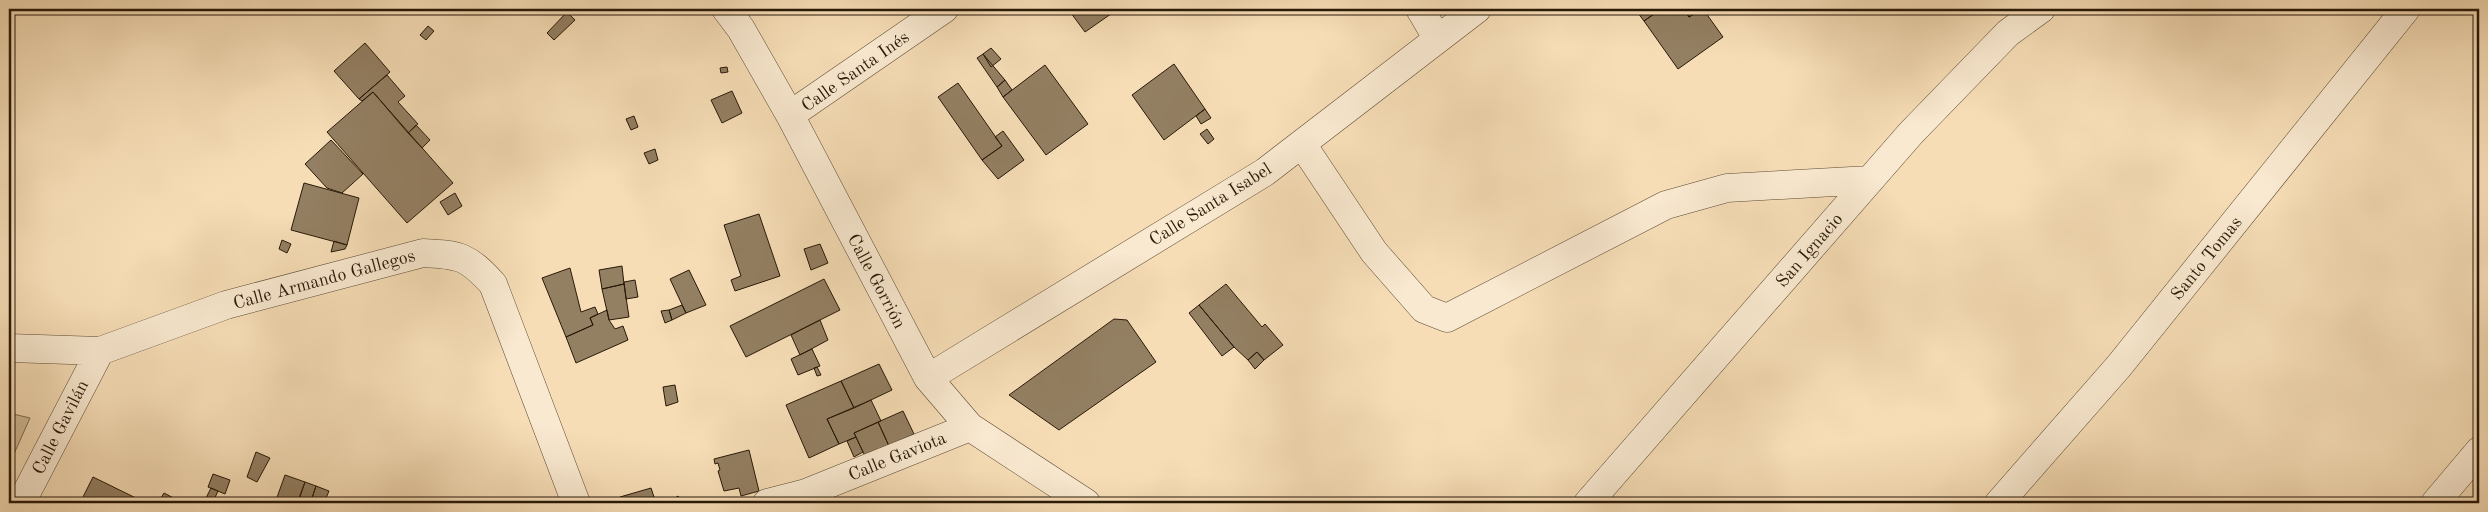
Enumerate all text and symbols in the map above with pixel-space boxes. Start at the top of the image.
street label: Calle Santa Inés [798,28,913,116]
street label: Calle Santa Isabel [1146,160,1275,250]
street label: San Ignacio [1773,210,1847,291]
street label: Santo Tomas [2168,213,2246,304]
street label: Calle Gorrión [844,231,909,332]
street label: Calle Armando Gallegos [231,247,417,313]
street label: Calle Gavilán [29,377,92,477]
street label: Calle Gaviota [846,429,949,485]

